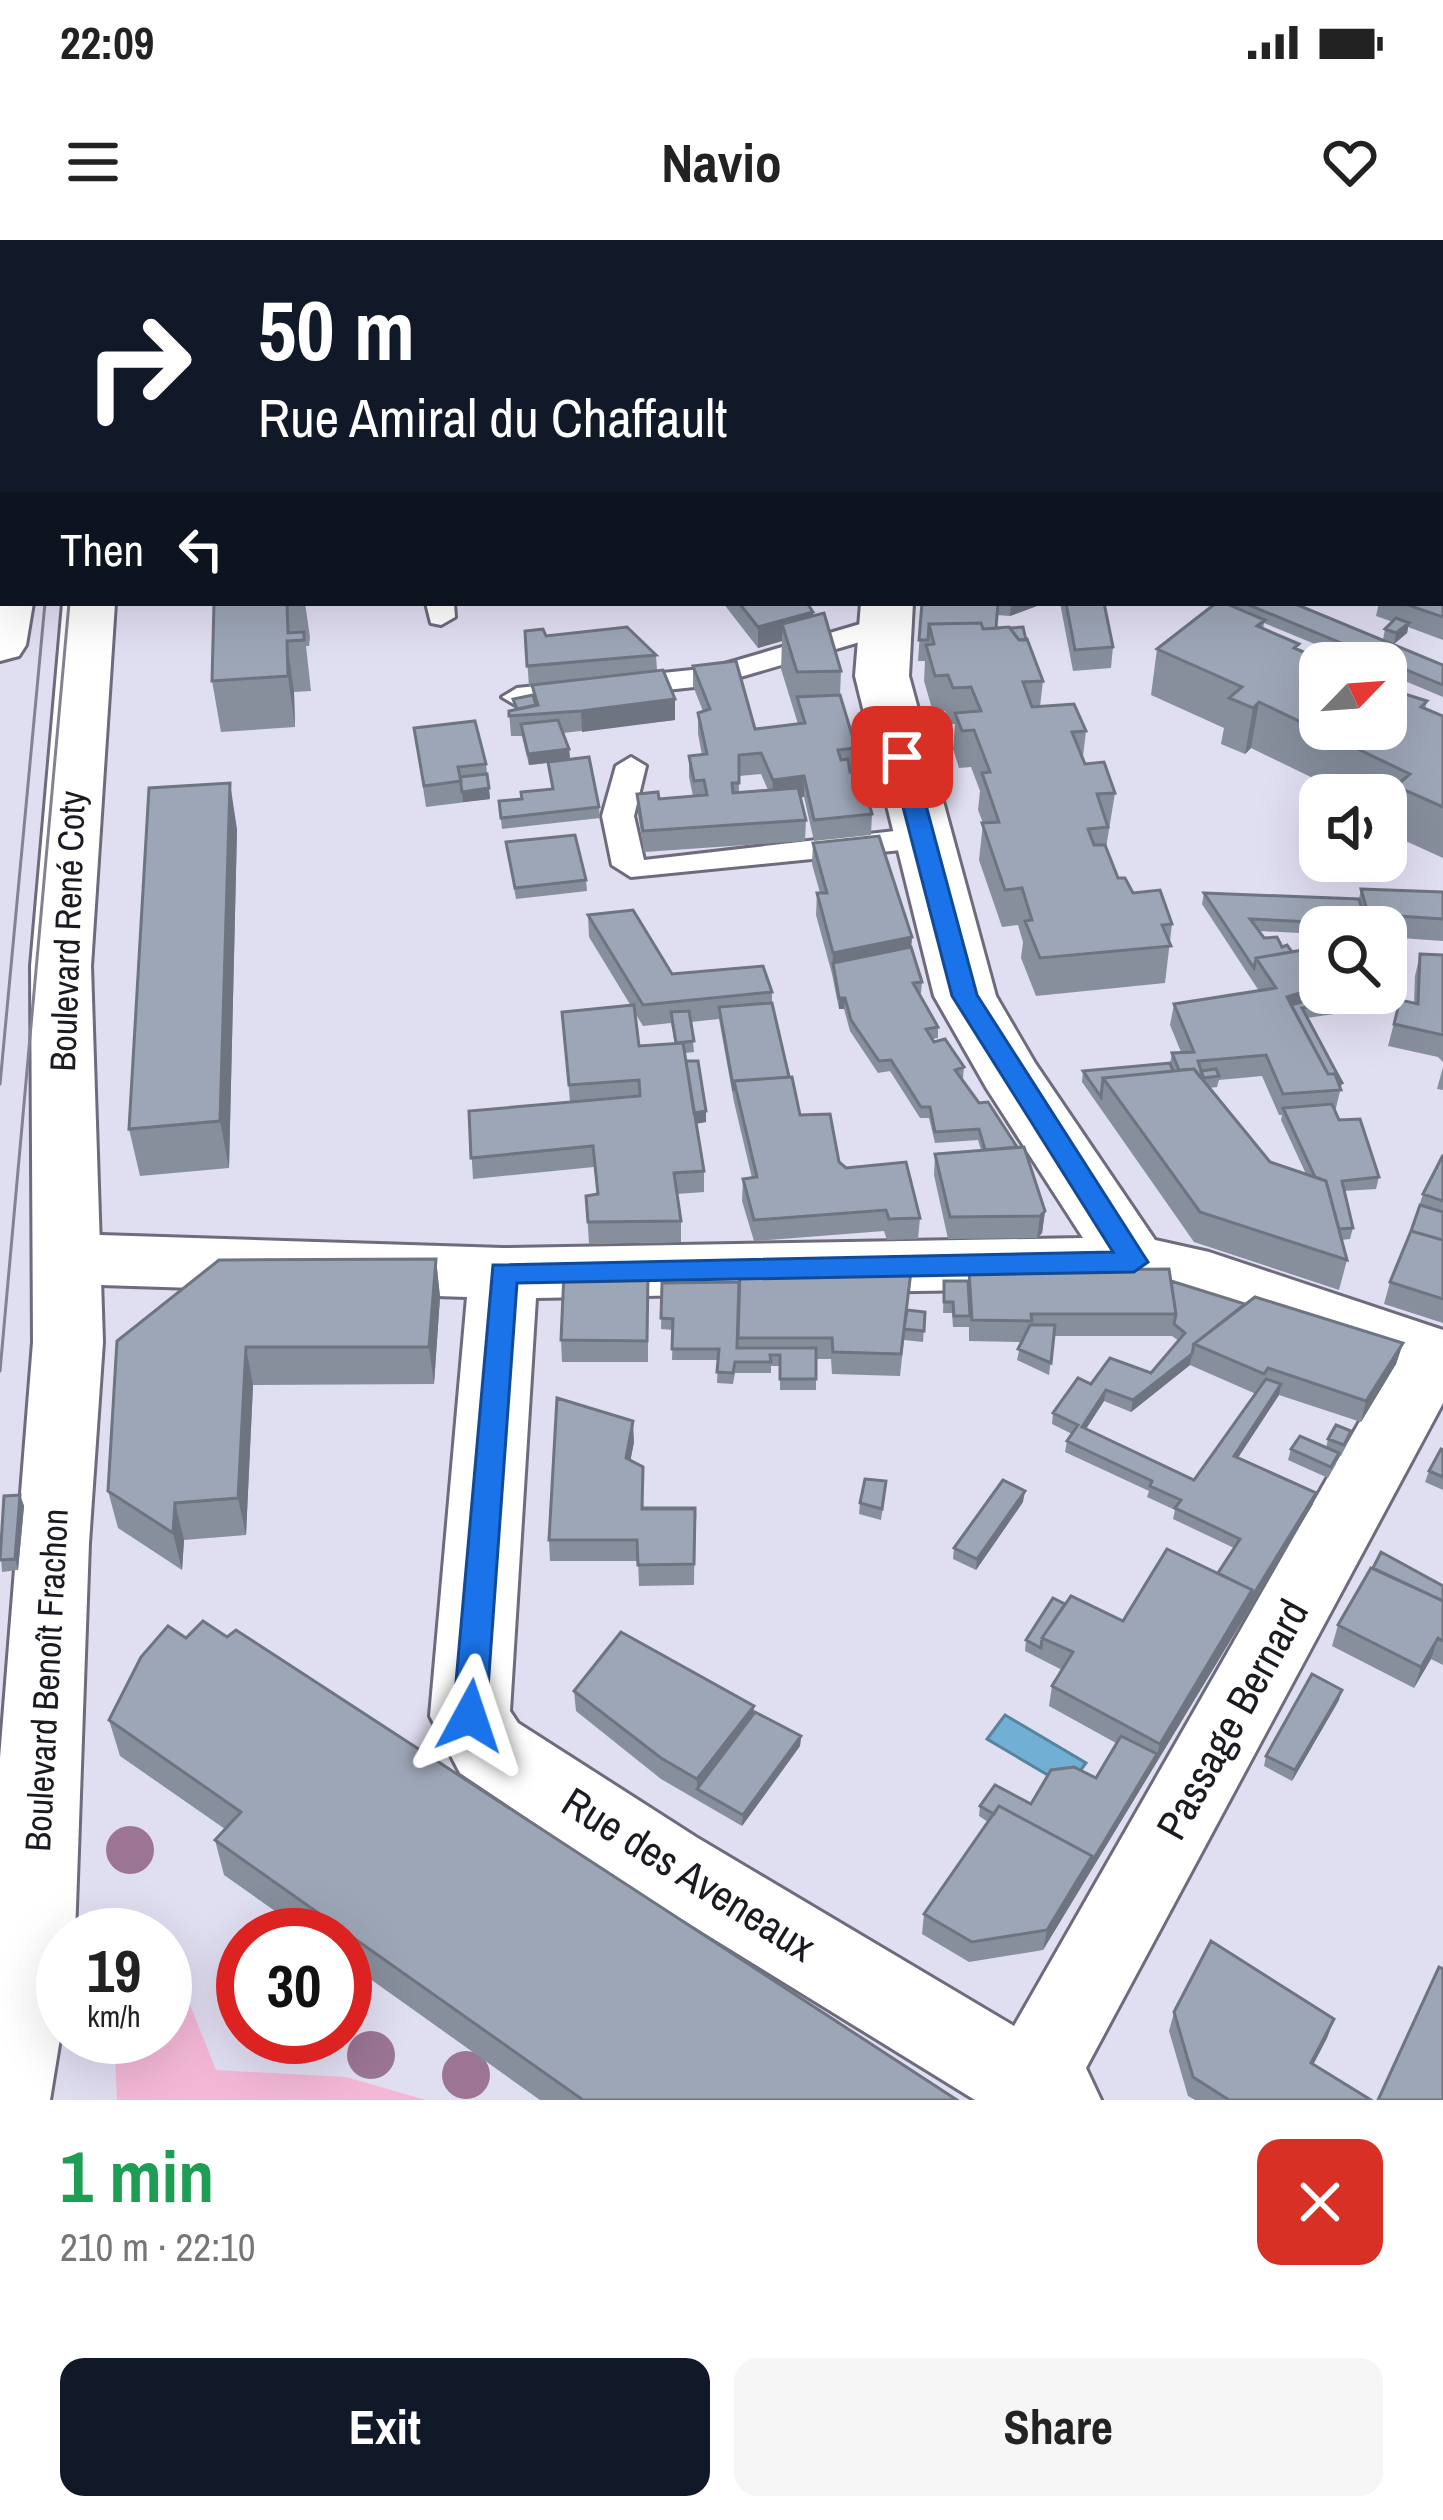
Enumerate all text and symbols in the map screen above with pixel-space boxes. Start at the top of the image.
text: 22:09 [60,12,154,73]
text: Navio [661,126,782,199]
icon: menu [60,129,126,195]
icon: heart [1317,129,1383,195]
text: 50 m [258,273,415,386]
icon: right [60,288,216,444]
text: Rue Amiral du Chaffault [258,381,727,454]
icon: left [168,516,234,582]
text: Then [60,519,144,580]
north arrow [1299,642,1407,750]
map controls [1299,642,1407,1014]
pin [851,706,953,808]
icon: arrive [869,724,935,790]
button: sound [1299,774,1407,882]
street label: Boulevard René Coty [38,790,96,1072]
button: search [1299,906,1407,1014]
street label: Boulevard Benoît Frachon [13,1507,79,1853]
street label: Passage Bernard [1143,1589,1321,1849]
position arrow [407,1653,533,1779]
street label: Rue des Aveneaux [552,1774,826,1974]
speed limit sign: 30 [216,1908,372,2064]
text: 19 [87,1930,141,2011]
text: km/h [87,1996,141,2036]
text: 1 min [60,2127,214,2224]
button: close [1257,2139,1383,2265]
text: 210 m · 22:10 [60,2221,256,2273]
button: Exit [60,2358,710,2496]
button: Share [734,2358,1383,2496]

